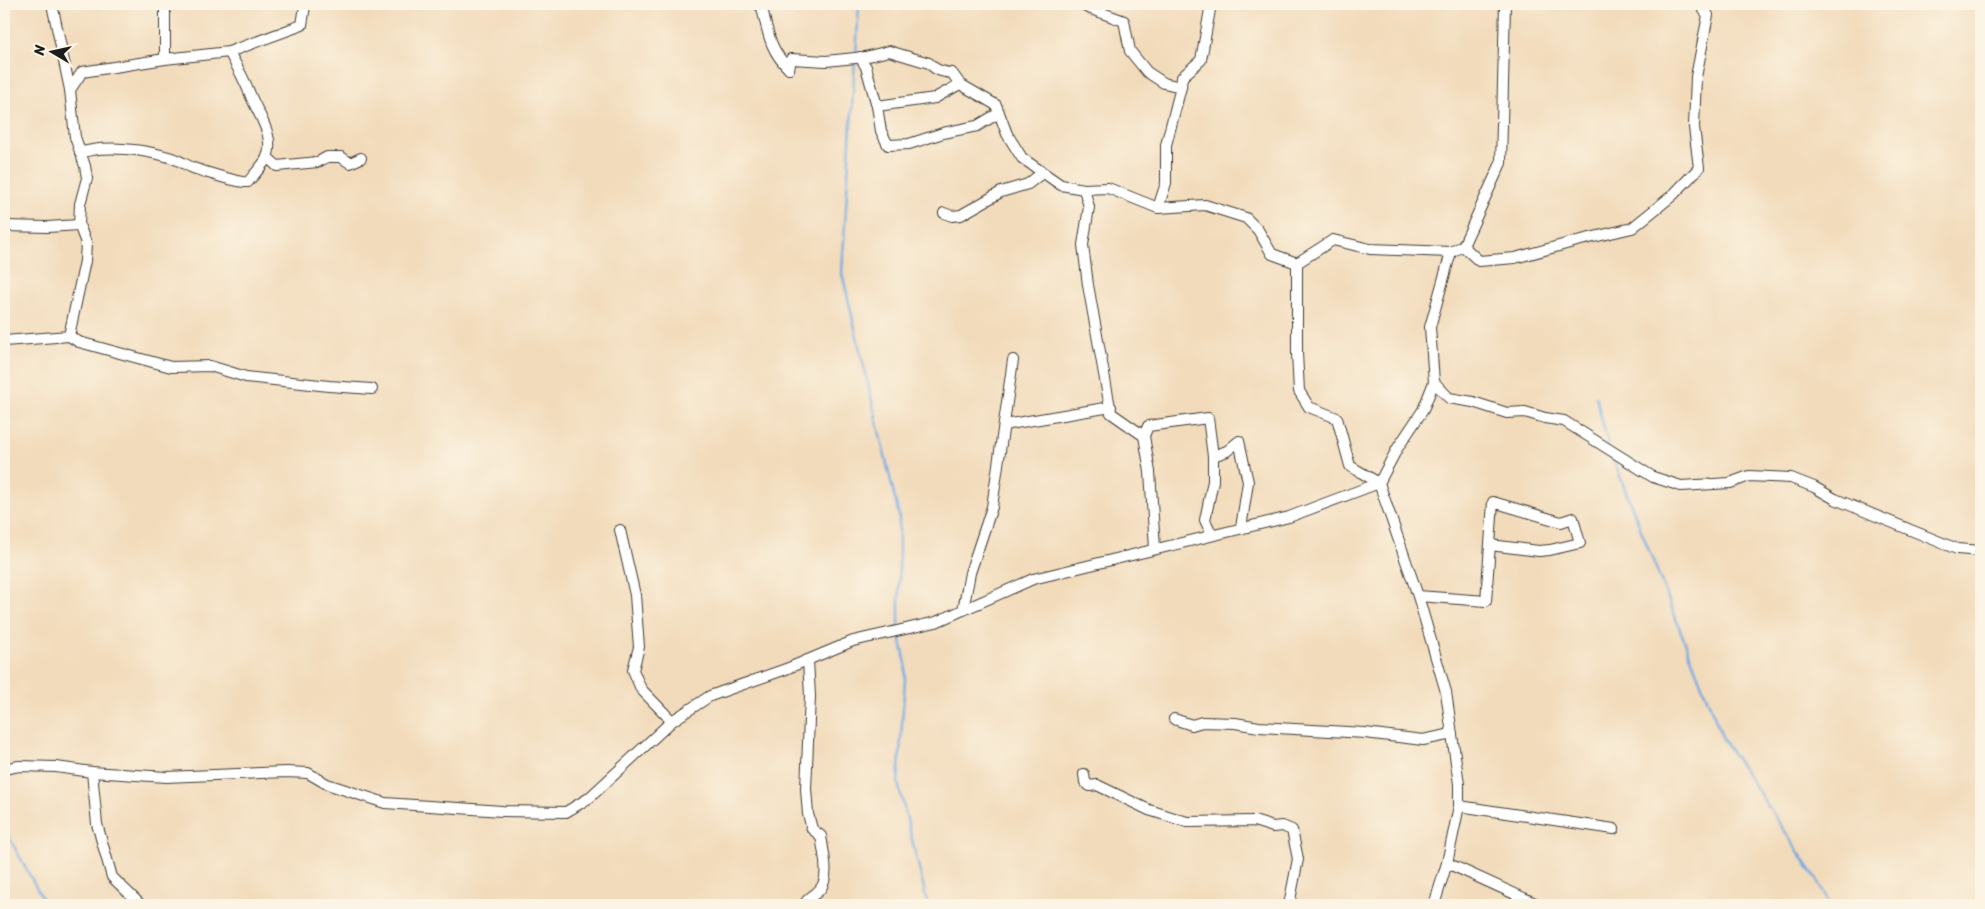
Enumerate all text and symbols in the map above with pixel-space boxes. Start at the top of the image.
north arrow [28,28,78,78]
text: N [26,43,53,58]

